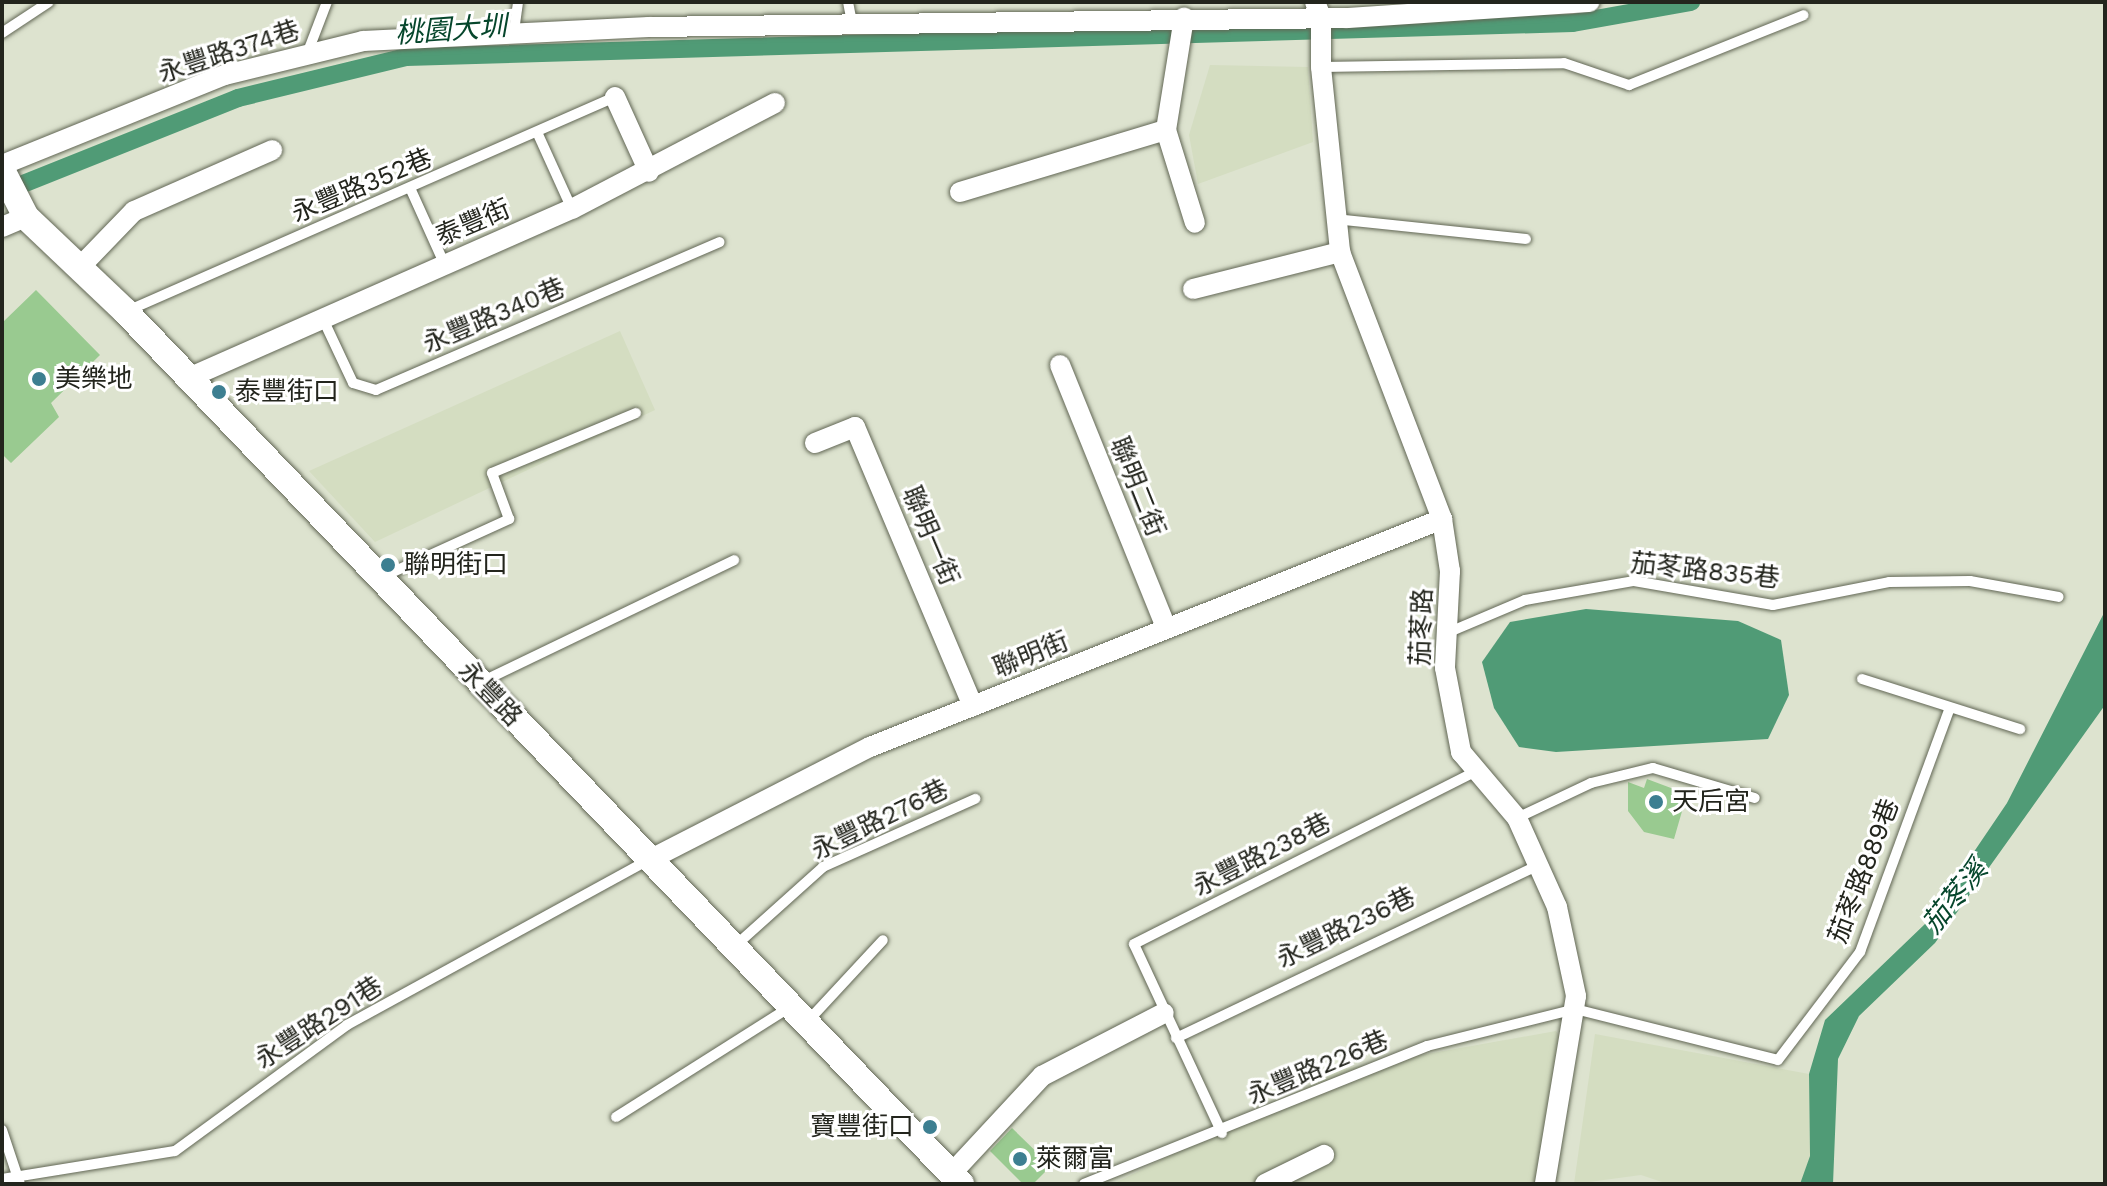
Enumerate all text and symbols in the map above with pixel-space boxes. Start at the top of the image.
water label: 桃園大圳 [394,9,508,51]
street label: 永豐路374巷 [154,14,304,90]
street label: 永豐路352巷 [287,142,437,230]
street label: 泰豐街 [431,193,515,253]
street label: 永豐路340巷 [418,272,570,360]
place label: 美樂地 [55,363,133,395]
marker: 美樂地 [30,370,48,388]
place label: 泰豐街口 [235,376,339,408]
marker: 泰豐街口 [210,383,228,401]
street label: 聯明二街 [1103,433,1171,541]
street label: 聯明一街 [895,482,965,590]
street label: 茄苳路835巷 [1629,548,1781,594]
place label: 聯明街口 [404,549,508,581]
marker: 聯明街口 [379,556,397,574]
street label: 茄苳路 [1405,587,1439,667]
street label: 聯明街 [989,626,1073,684]
street label: 永豐路 [452,655,528,733]
street label: 永豐路276巷 [806,773,954,867]
place label: 天后宮 [1672,786,1750,818]
marker: 天后宮 [1647,793,1665,811]
street label: 茄苳路889巷 [1822,794,1906,948]
street label: 永豐路238巷 [1188,807,1336,903]
water label: 茄苳溪 [1916,854,1994,940]
street label: 永豐路236巷 [1272,881,1420,975]
street label: 永豐路291巷 [250,970,388,1076]
street label: 永豐路226巷 [1243,1024,1393,1112]
place label: 寶豐街口 [810,1111,914,1143]
marker: 寶豐街口 [921,1118,939,1136]
place label: 萊爾富 [1036,1143,1114,1175]
marker: 萊爾富 [1011,1150,1029,1168]

